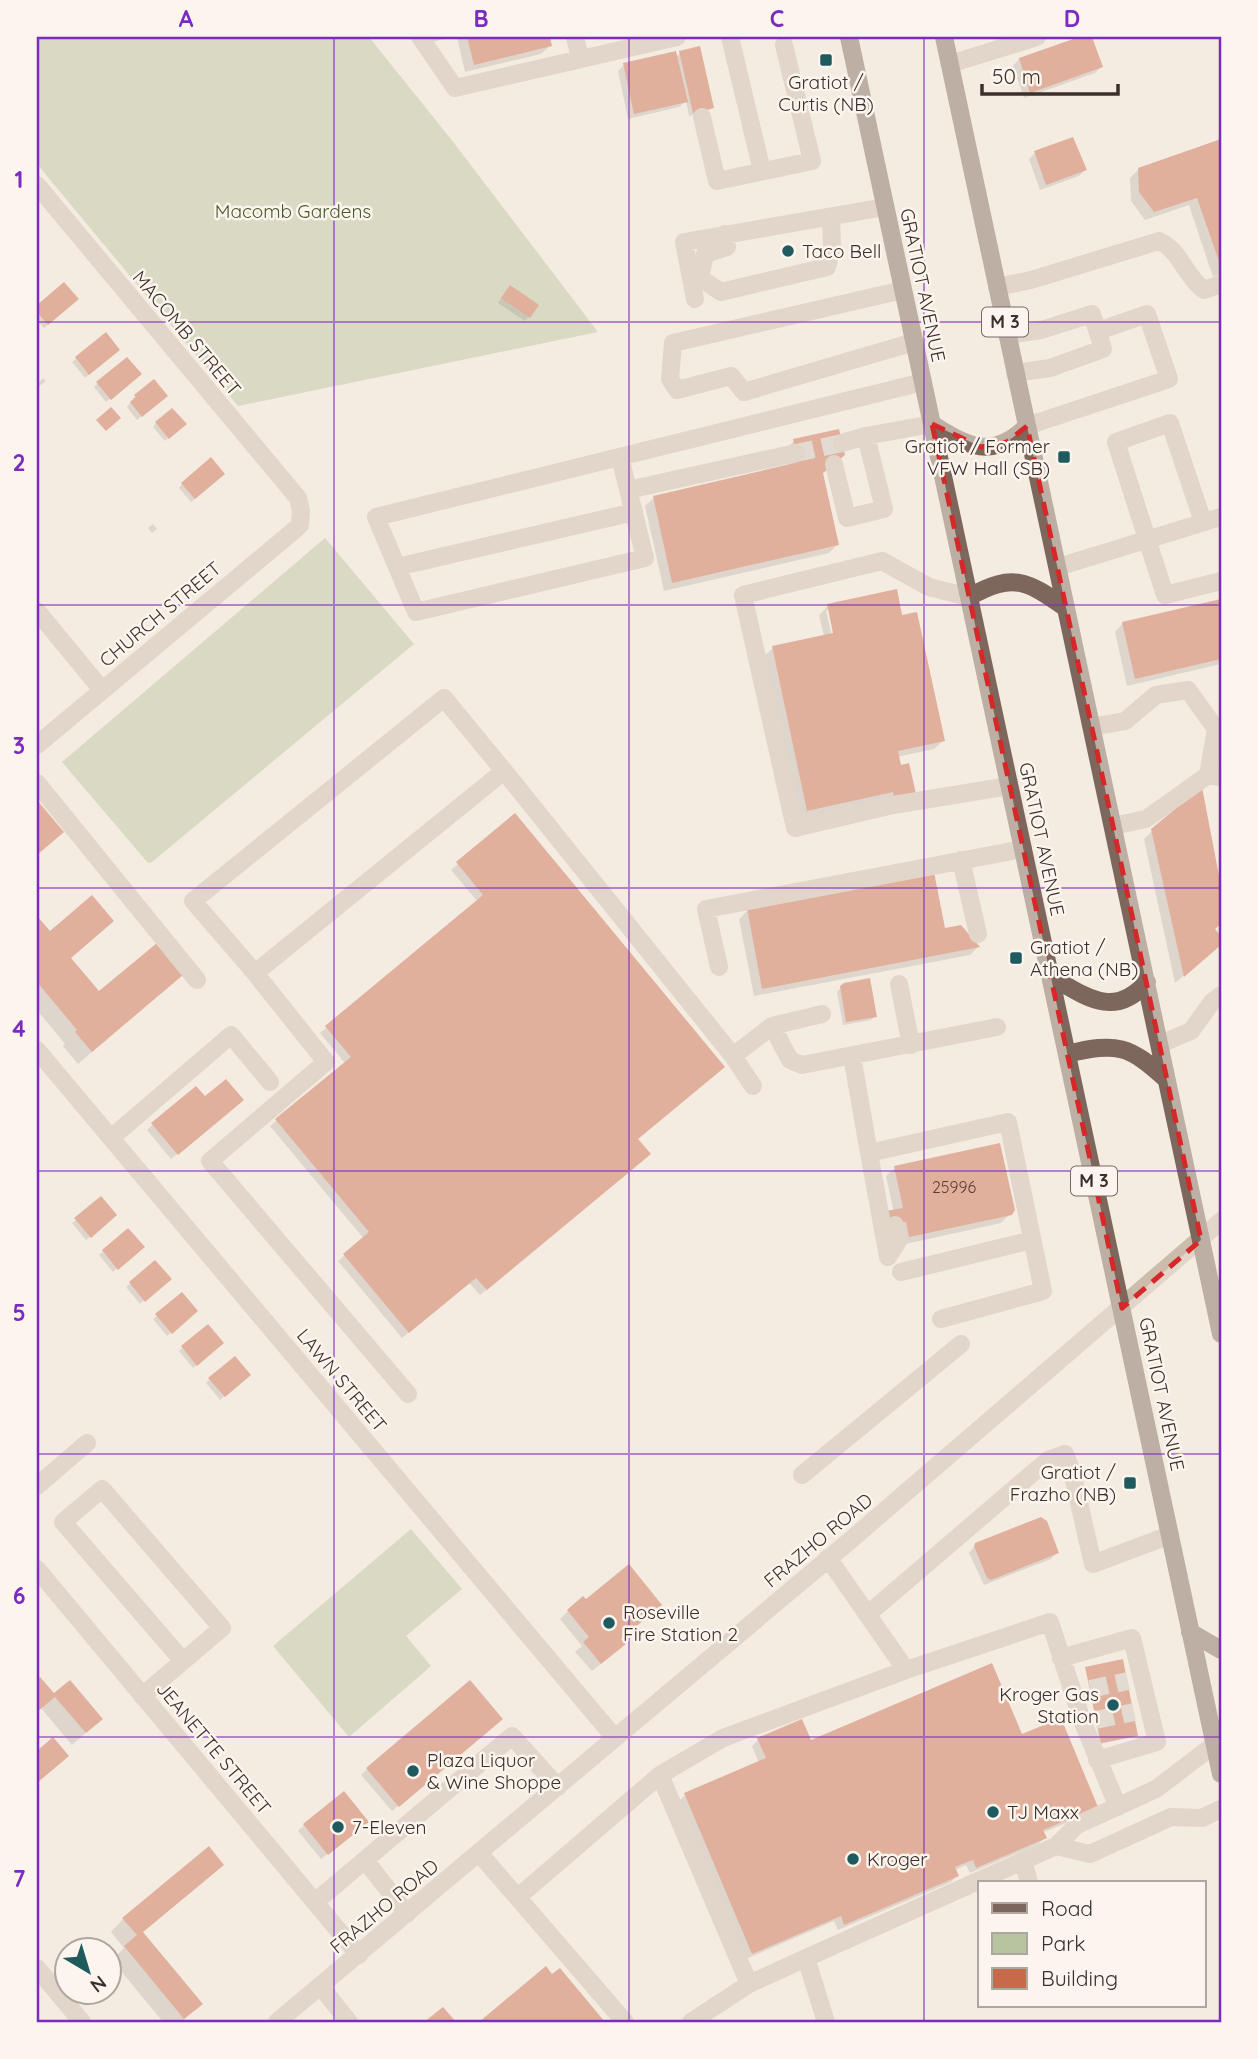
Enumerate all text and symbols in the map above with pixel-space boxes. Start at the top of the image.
text: A [179,4,194,33]
text: B [473,4,489,33]
text: C [770,4,784,33]
text: D [1064,4,1080,33]
marker: Gratiot / Curtis (NB) [818,52,834,68]
scale bar [982,52,1118,96]
text: 50 m [992,63,1041,89]
place label: Gratiot / Curtis (NB) [778,70,874,116]
text: 1 [15,165,23,194]
park label: Macomb Gardens [215,199,371,223]
street label: GRATIOT AVENUE [895,206,951,364]
place label: Taco Bell [802,239,881,263]
marker: Taco Bell [780,243,796,259]
street label: MACOMB STREET [128,265,246,401]
road number: M 3 [982,308,1028,336]
place label: Gratiot / Former VFW Hall (SB) [905,434,1051,480]
text: 2 [12,448,26,477]
marker: Gratiot / Former VFW Hall (SB) [1056,449,1072,465]
street label: CHURCH STREET [94,556,226,672]
text: 3 [13,731,25,760]
street label: GRATIOT AVENUE [1014,760,1070,918]
place label: Gratiot / Athena (NB) [1030,935,1138,981]
marker: Gratiot / Athena (NB) [1008,950,1024,966]
text: 4 [12,1014,26,1043]
road number: M 3 [1071,1166,1117,1196]
house number: 25996 [932,1177,976,1197]
text: 5 [12,1298,26,1327]
street label: GRATIOT AVENUE [1134,1315,1190,1473]
street label: LAWN STREET [292,1324,392,1436]
place label: Gratiot / Frazho (NB) [1010,1460,1116,1506]
marker: Gratiot / Frazho (NB) [1122,1475,1138,1491]
street label: FRAZHO ROAD [759,1488,877,1592]
text: 6 [13,1581,25,1610]
place label: Roseville Fire Station 2 [623,1600,738,1646]
marker: Roseville Fire Station 2 [601,1615,617,1631]
street label: JEANETTE STREET [151,1677,277,1819]
place label: Kroger Gas Station [999,1682,1099,1728]
marker: Kroger Gas Station [1105,1697,1121,1713]
place label: Plaza Liquor & Wine Shoppe [427,1748,561,1794]
marker: Plaza Liquor & Wine Shoppe [405,1763,421,1779]
place label: TJ Maxx [1007,1800,1079,1824]
marker: TJ Maxx [985,1804,1001,1820]
place label: 7-Eleven [352,1815,426,1839]
marker: 7-Eleven [330,1819,346,1835]
place label: Kroger [867,1847,928,1871]
marker: Kroger [845,1851,861,1867]
street label: FRAZHO ROAD [325,1854,443,1958]
text: 7 [13,1864,26,1893]
legend [978,1881,1206,2007]
text: Road [1041,1895,1093,1921]
text: Park [1041,1930,1085,1956]
north arrow [52,1937,122,2007]
text: Building [1041,1965,1118,1991]
text: N [86,1971,111,1998]

